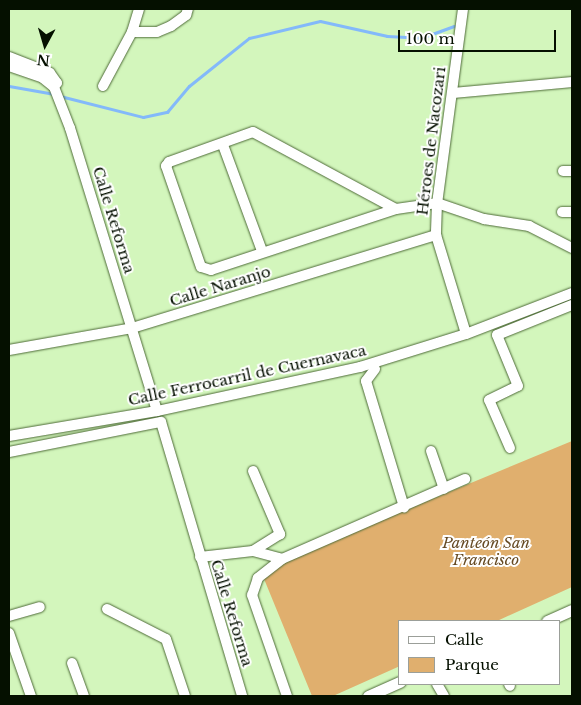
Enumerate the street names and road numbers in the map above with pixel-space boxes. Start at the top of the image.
street label: Héroes de Nacozari [413,66,449,216]
street label: Calle Reforma [89,164,139,276]
street label: Calle Naranjo [167,262,273,310]
street label: Calle Ferrocarril de Cuernavaca [126,341,368,409]
street label: Calle Reforma [207,557,257,669]

